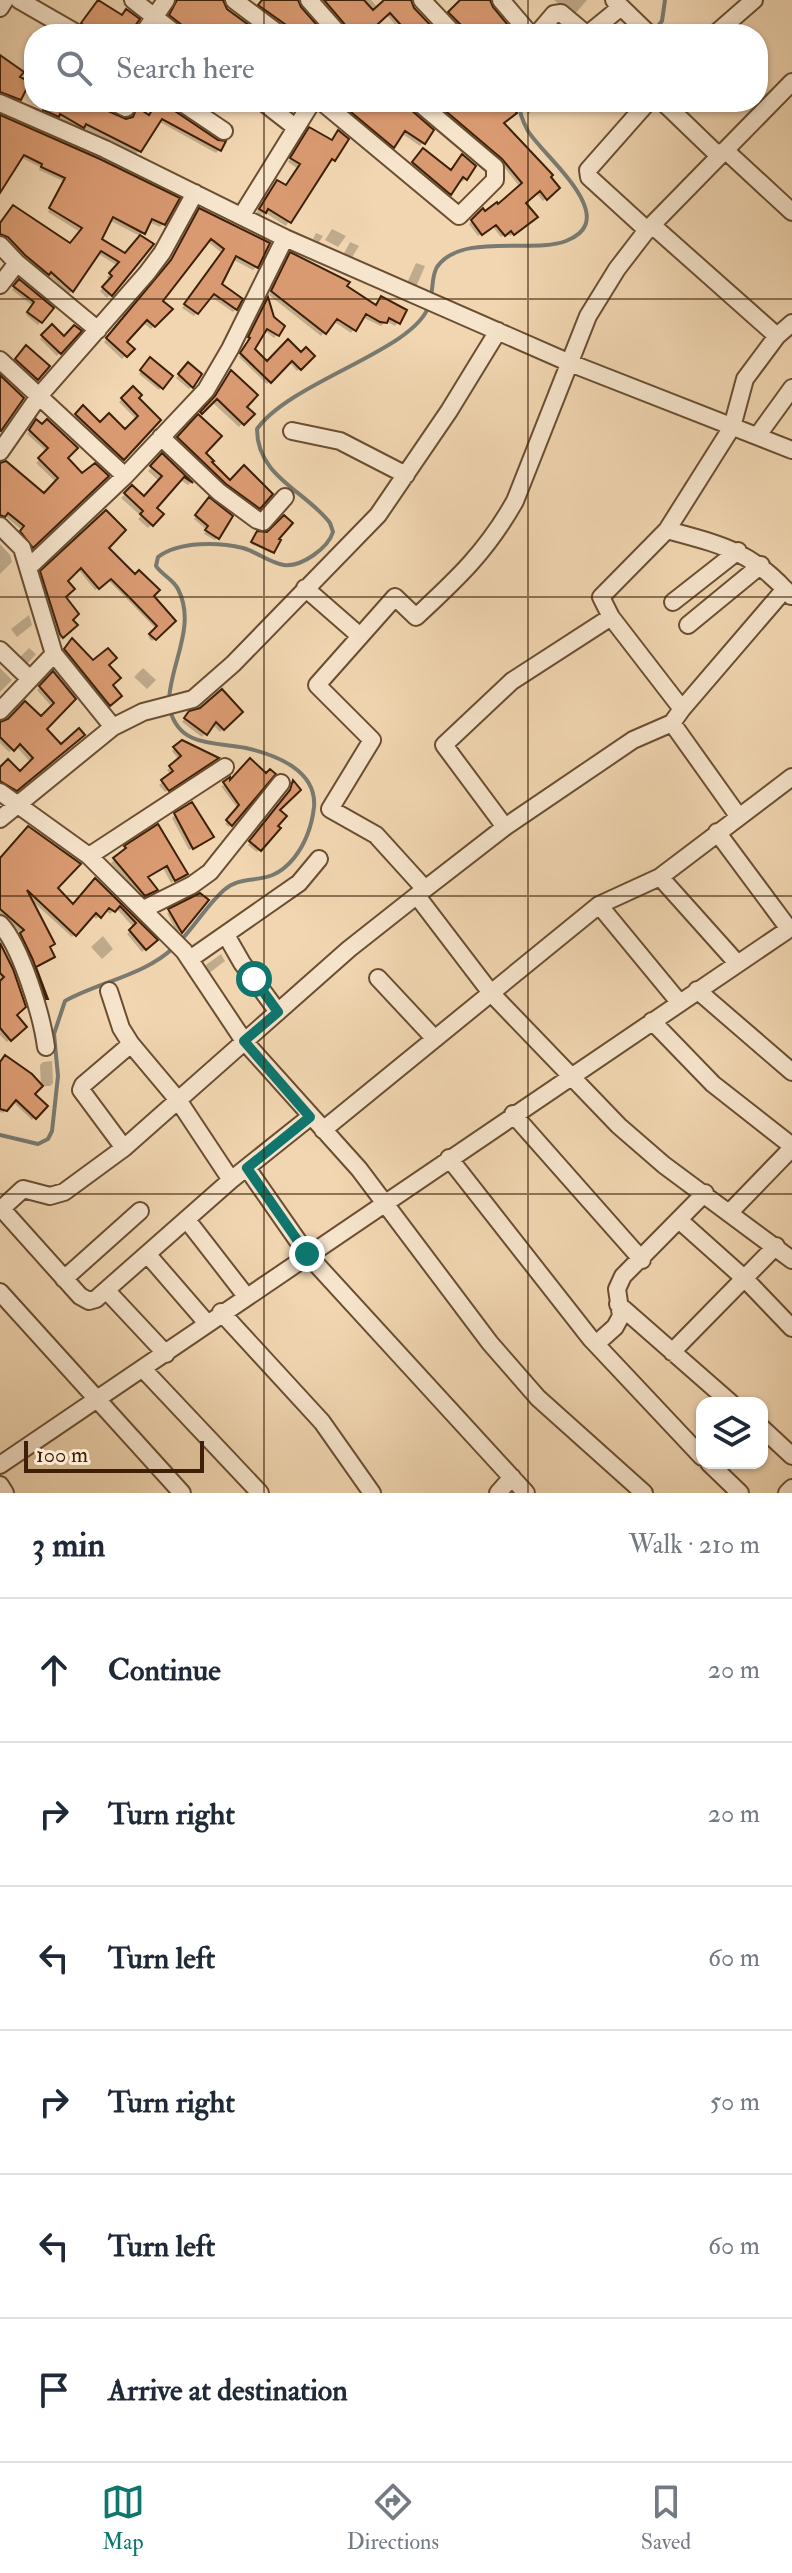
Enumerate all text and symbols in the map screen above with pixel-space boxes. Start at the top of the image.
search box [24,24,768,112]
icon: search [52,46,96,90]
text: Search here [116,50,255,87]
route start [236,961,272,997]
route end [289,1236,325,1272]
map controls [696,1397,768,1469]
button: layers [696,1397,768,1469]
scale bar [24,1437,204,1473]
text: 100 m [36,1441,88,1469]
text: 3 min [32,1524,105,1567]
text: Walk · 210 m [629,1529,760,1561]
icon: ahead [32,1648,76,1692]
text: Continue [108,1652,221,1689]
text: 20 m [708,1654,760,1686]
icon: right [32,1792,76,1836]
text: Turn right [108,1796,235,1833]
text: 20 m [708,1798,760,1830]
icon: left [32,1936,76,1980]
text: Turn left [108,1940,215,1977]
text: 60 m [708,1942,760,1974]
icon: right [32,2080,76,2124]
text: Turn right [108,2084,235,2121]
text: 50 m [710,2086,760,2118]
icon: left [32,2224,76,2268]
text: Turn left [108,2228,215,2265]
text: 60 m [708,2230,760,2262]
icon: arrive [32,2368,76,2412]
text: Arrive at destination [108,2372,348,2409]
tab: Map [101,2480,145,2556]
tab: Directions [347,2480,439,2556]
tab: Saved [641,2480,691,2556]

